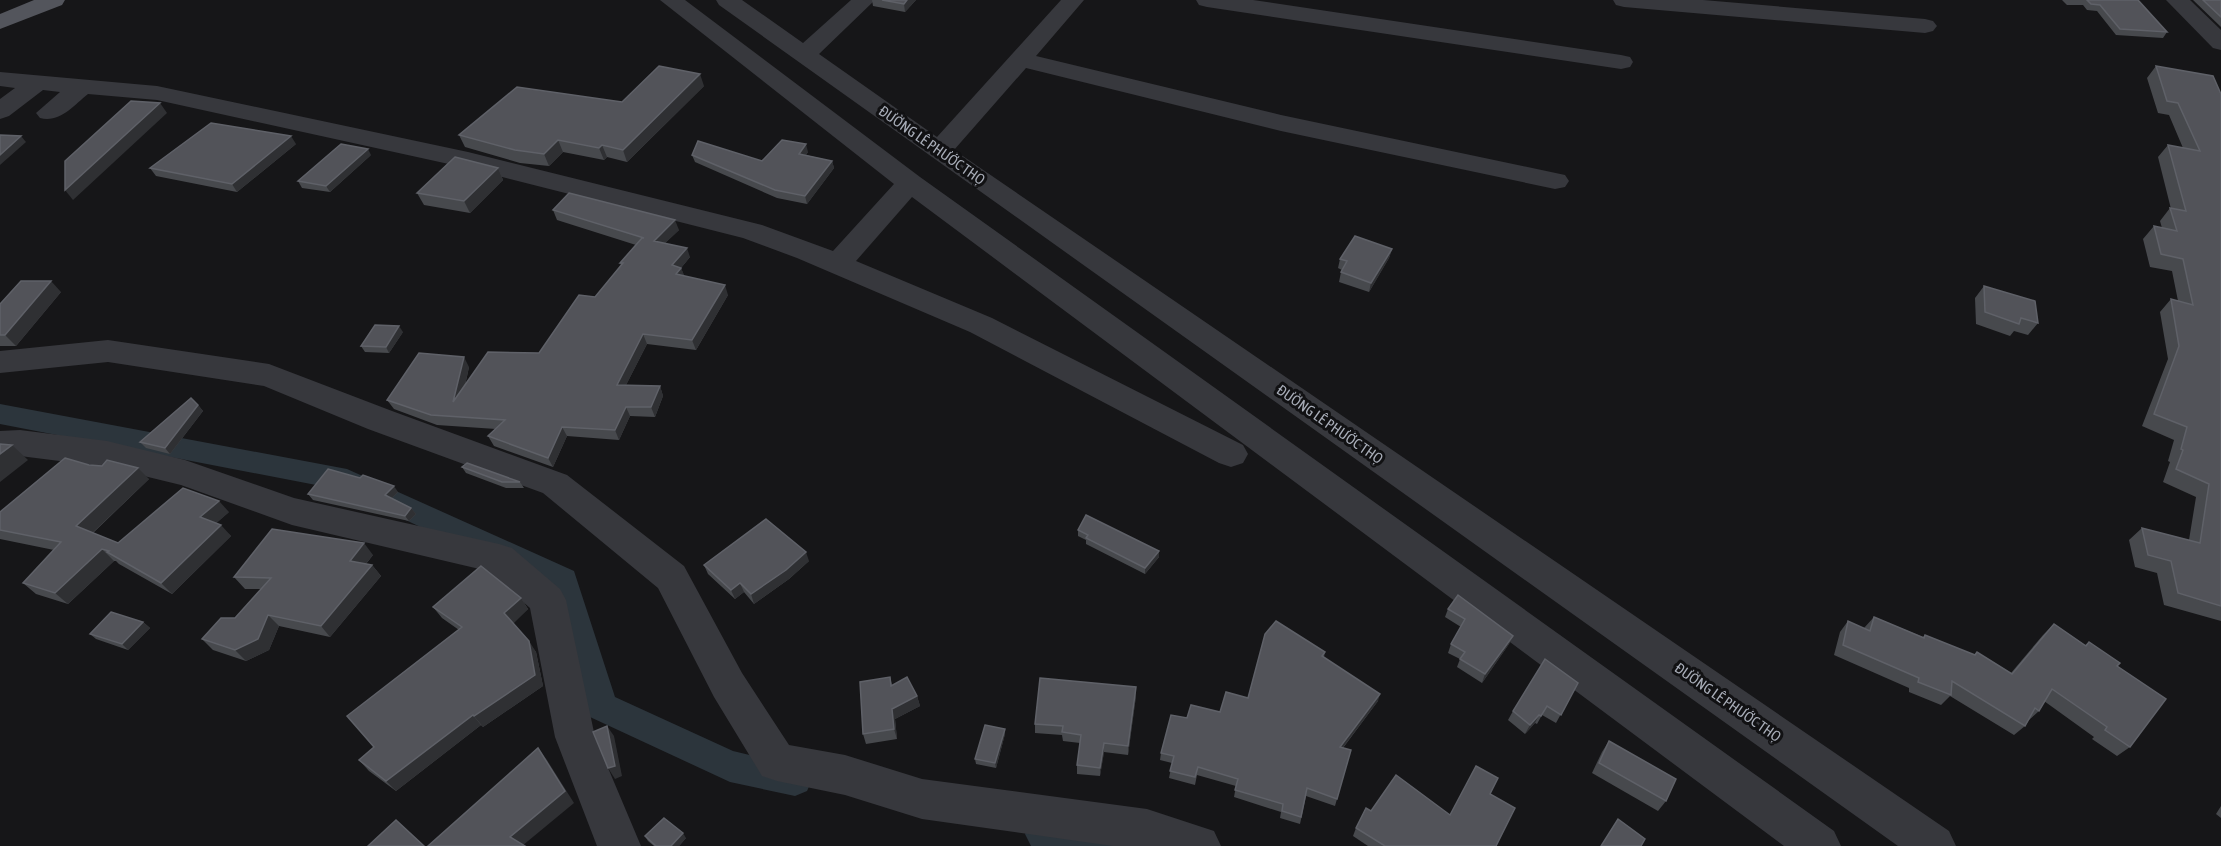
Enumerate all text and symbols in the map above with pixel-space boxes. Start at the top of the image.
street label: ĐƯỜNG LÊ PHƯỚC THỌ [876,102,989,188]
street label: ĐƯỜNG LÊ PHƯỚC THỌ [1274,381,1387,467]
street label: ĐƯỜNG LÊ PHƯỚC THỌ [1672,659,1785,745]

